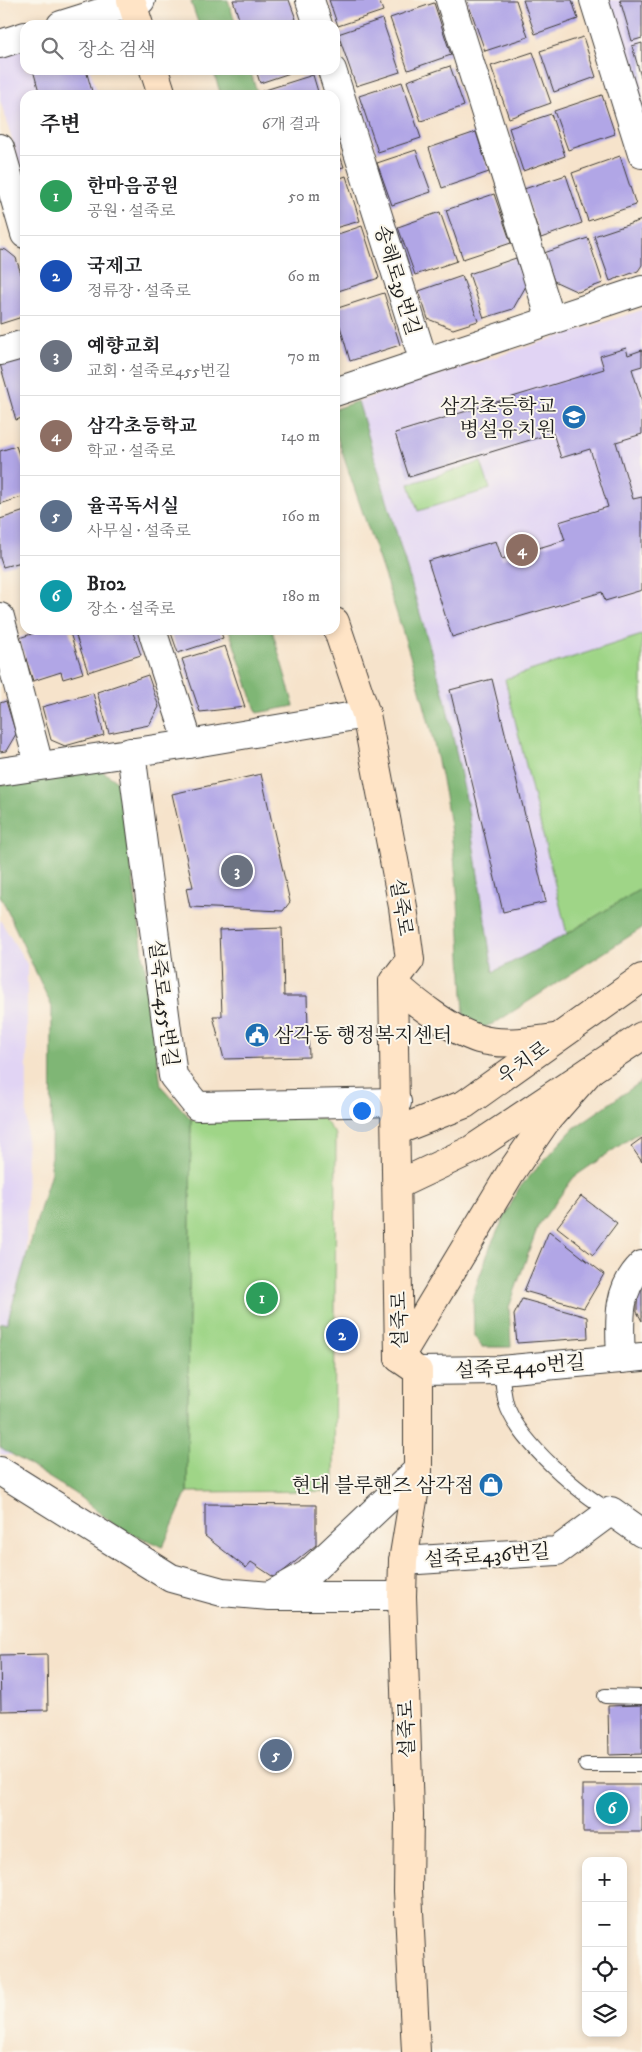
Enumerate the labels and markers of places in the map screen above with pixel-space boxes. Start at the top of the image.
place label: 삼각초등학교 병설유치원 [440,395,557,443]
school or university icon: 삼각초등학교 병설유치원 [561,404,587,430]
pin: 4 [506,531,538,569]
pin: 3 [221,852,253,890]
public building icon: 삼각동 행정복지센터 [244,1022,270,1048]
place label: 삼각동 행정복지센터 [274,1024,452,1049]
pin: 1 [246,1279,278,1317]
pin: 2 [326,1316,358,1354]
shop icon: 현대 블루핸즈 삼각점 [478,1472,504,1498]
place label: 현대 블루핸즈 삼각점 [292,1474,474,1499]
pin: 5 [260,1736,292,1774]
pin: 6 [596,1789,628,1827]

